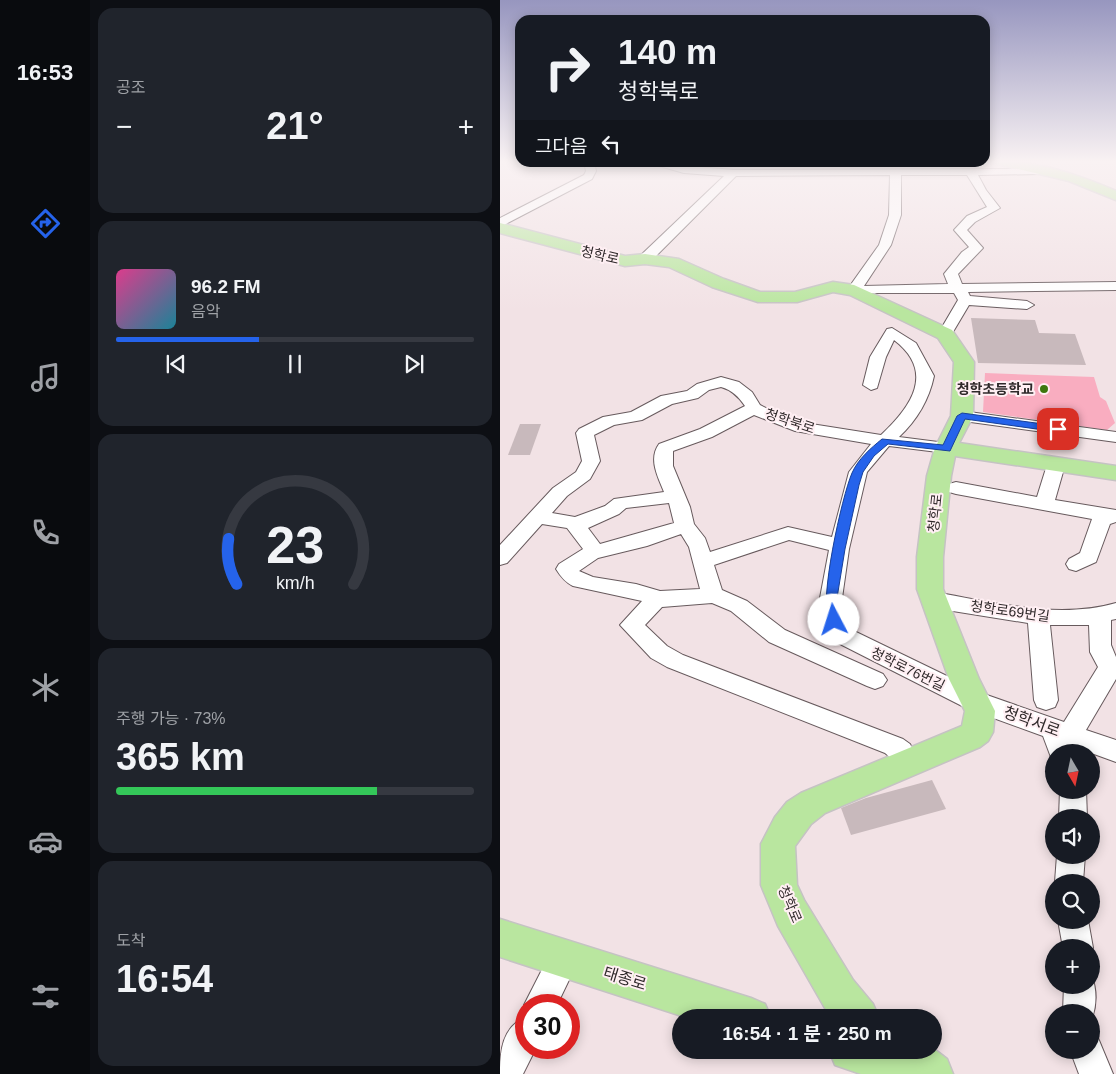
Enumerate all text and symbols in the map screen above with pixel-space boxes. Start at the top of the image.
text: 140 m [618,32,717,71]
icon: right [535,35,600,100]
text: 16:53 [17,60,73,85]
text: 공조 [116,79,145,96]
text: 청학북로 [618,79,699,104]
text: 21° [266,105,324,147]
text: − [116,111,132,142]
text: + [458,111,474,142]
icon: left [597,130,625,158]
text: 그다음 [535,136,587,157]
icon: directions [28,206,63,241]
street label: 청학로 [579,243,621,267]
text: 96.2 FM [191,276,261,297]
text: 음악 [191,303,220,320]
icon: previous [162,350,190,378]
icon: pause [281,350,309,378]
icon: next [400,350,428,378]
icon: music [28,360,63,395]
place label: 청학초등학교 [957,381,1034,397]
marker: 청학초등학교 [1038,383,1050,395]
street label: 청학북로 [763,405,817,437]
pin [1037,408,1079,450]
icon: arrive [1044,415,1072,443]
street label: 청학로 [925,493,945,533]
icon: phone [28,515,63,550]
text: 23 [266,516,324,574]
text: km/h [276,573,314,593]
position arrow [807,593,859,645]
street label: 청학로69번길 [969,598,1051,624]
street label: 청학로76번길 [869,644,947,694]
icon: climate [28,670,63,705]
street label: 청학서로 [1001,703,1063,740]
text: 주행 가능 · 73% [116,710,226,727]
text: 365 km [116,736,245,778]
north arrow [1045,744,1100,799]
map controls [1045,744,1100,1059]
button: sound [1045,809,1100,864]
icon: car [28,824,63,859]
button: search [1045,874,1100,929]
street label: 청학로 [775,883,805,925]
text: 도착 [116,932,145,949]
button: + [1045,939,1100,994]
text: 16:54 [116,958,213,1000]
street label: 태종로 [601,964,649,993]
icon: filters [28,979,63,1014]
speed limit sign: 30 [515,994,580,1059]
button: − [1045,1004,1100,1059]
text: 16:54 · 1 분 · 250 m [722,1023,892,1044]

